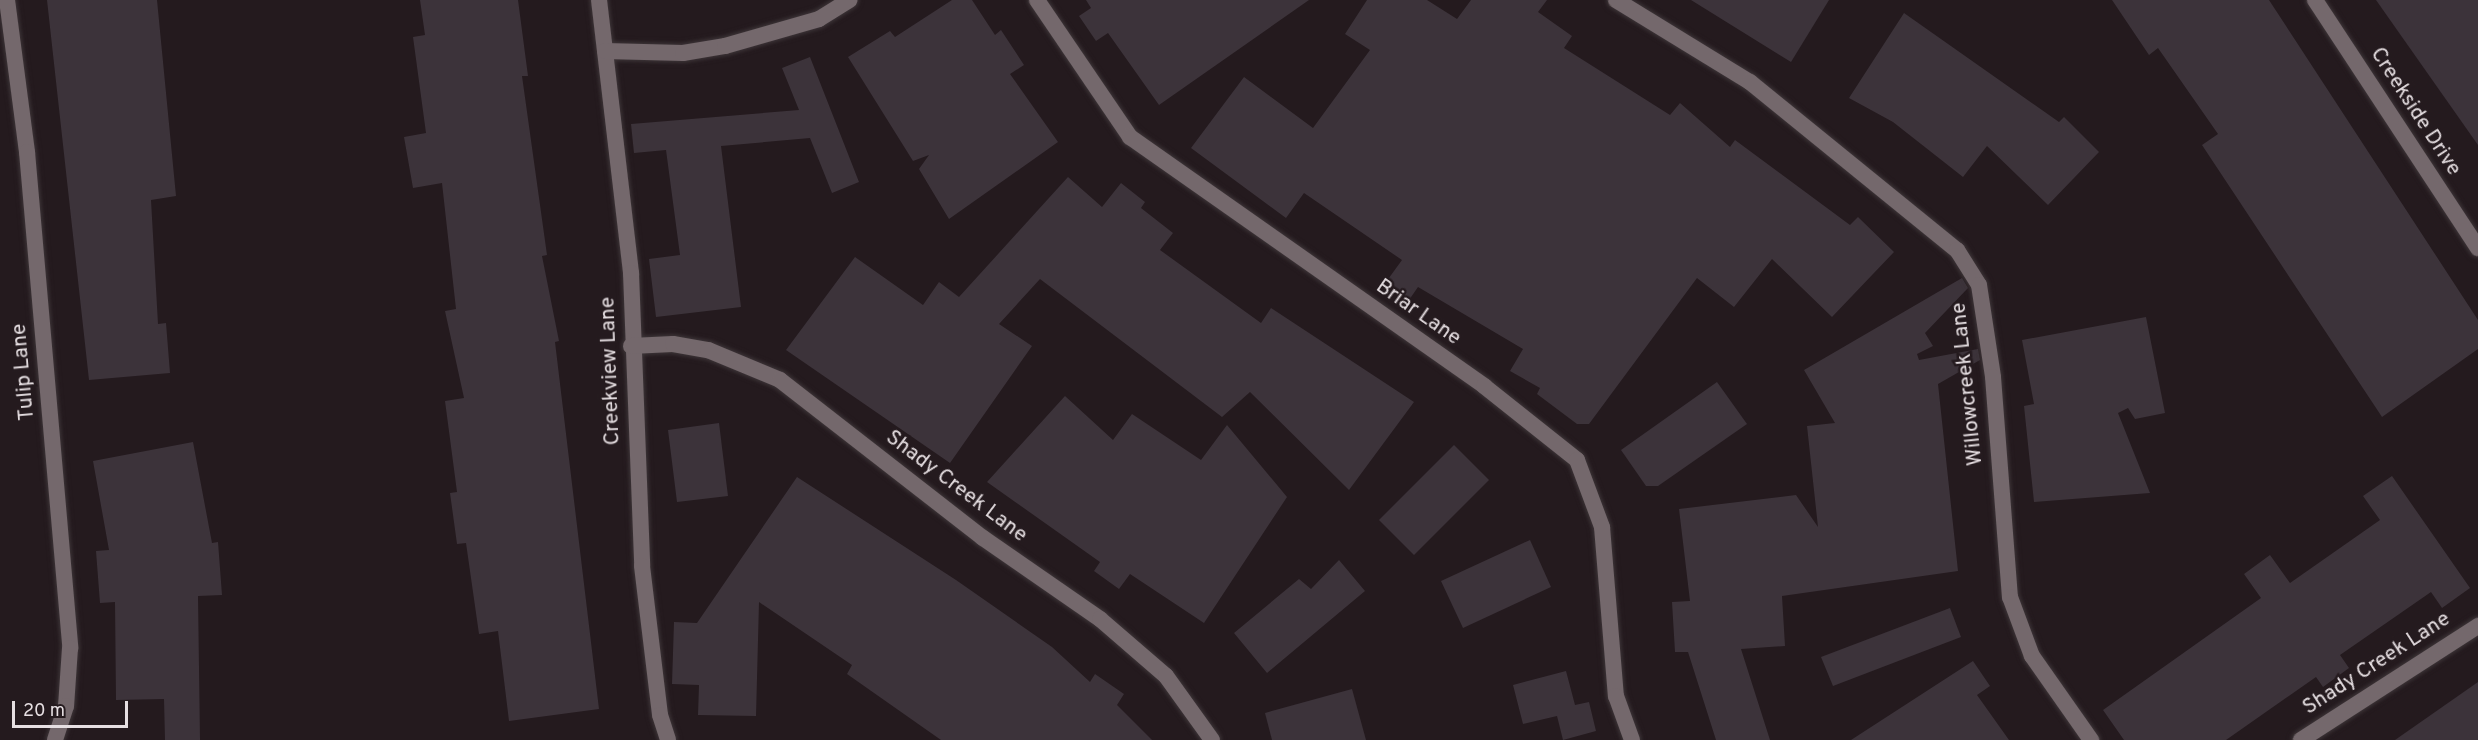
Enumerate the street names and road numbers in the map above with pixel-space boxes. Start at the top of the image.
street label: Creekside Drive [2364,43,2466,181]
street label: Briar Lane [1371,275,1465,351]
street label: Creekview Lane [596,296,626,446]
street label: Willowcreek Lane [1947,301,1989,467]
street label: Tulip Lane [7,322,41,422]
street label: Shady Creek Lane [880,426,1032,548]
street label: Shady Creek Lane [2299,607,2455,721]

